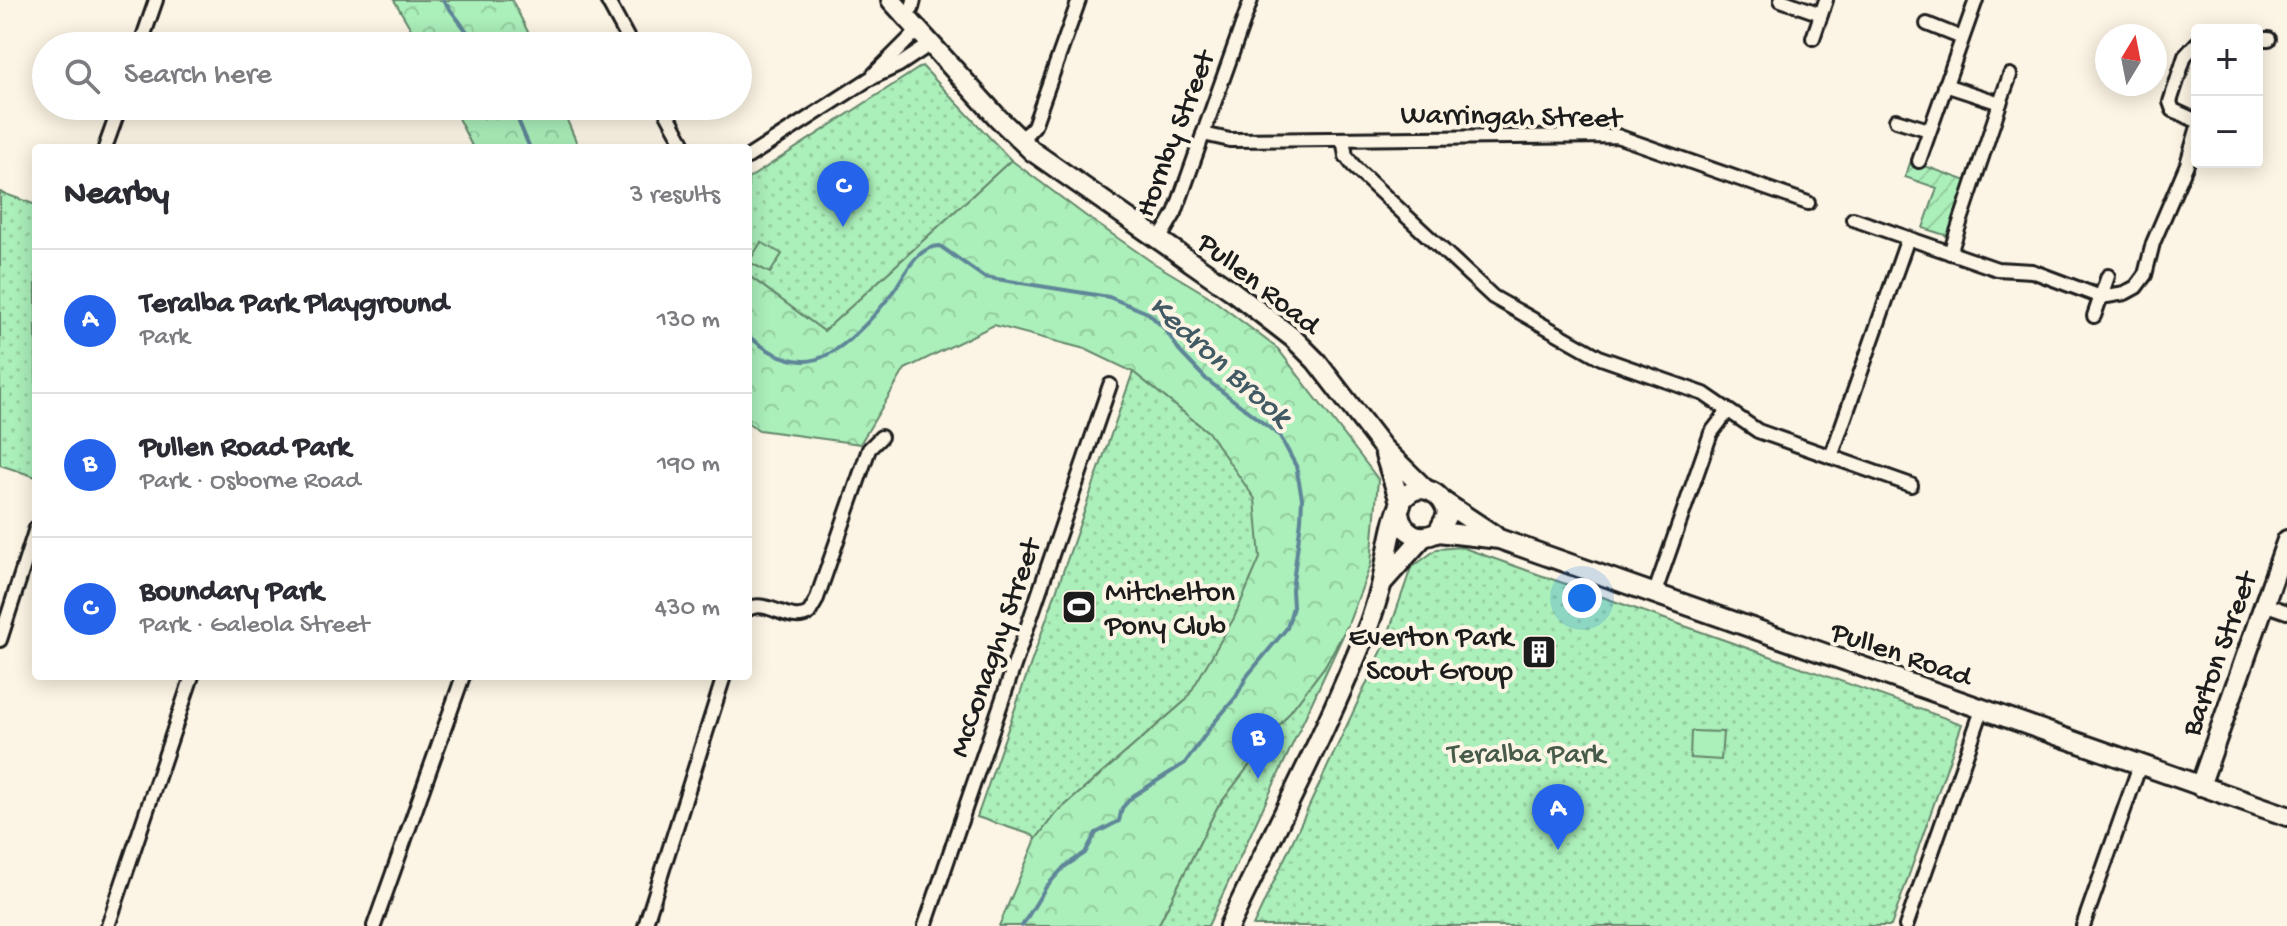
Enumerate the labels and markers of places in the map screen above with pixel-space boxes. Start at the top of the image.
pin: C [817,161,869,227]
place label: Mitchelton Pony Club [1104,577,1235,646]
sports icon: Mitchelton Pony Club [1060,588,1098,626]
place label: Everton Park Scout Group [1349,622,1516,691]
building icon: Everton Park Scout Group [1520,633,1558,671]
pin: B [1232,713,1284,779]
pin: A [1532,784,1584,850]

